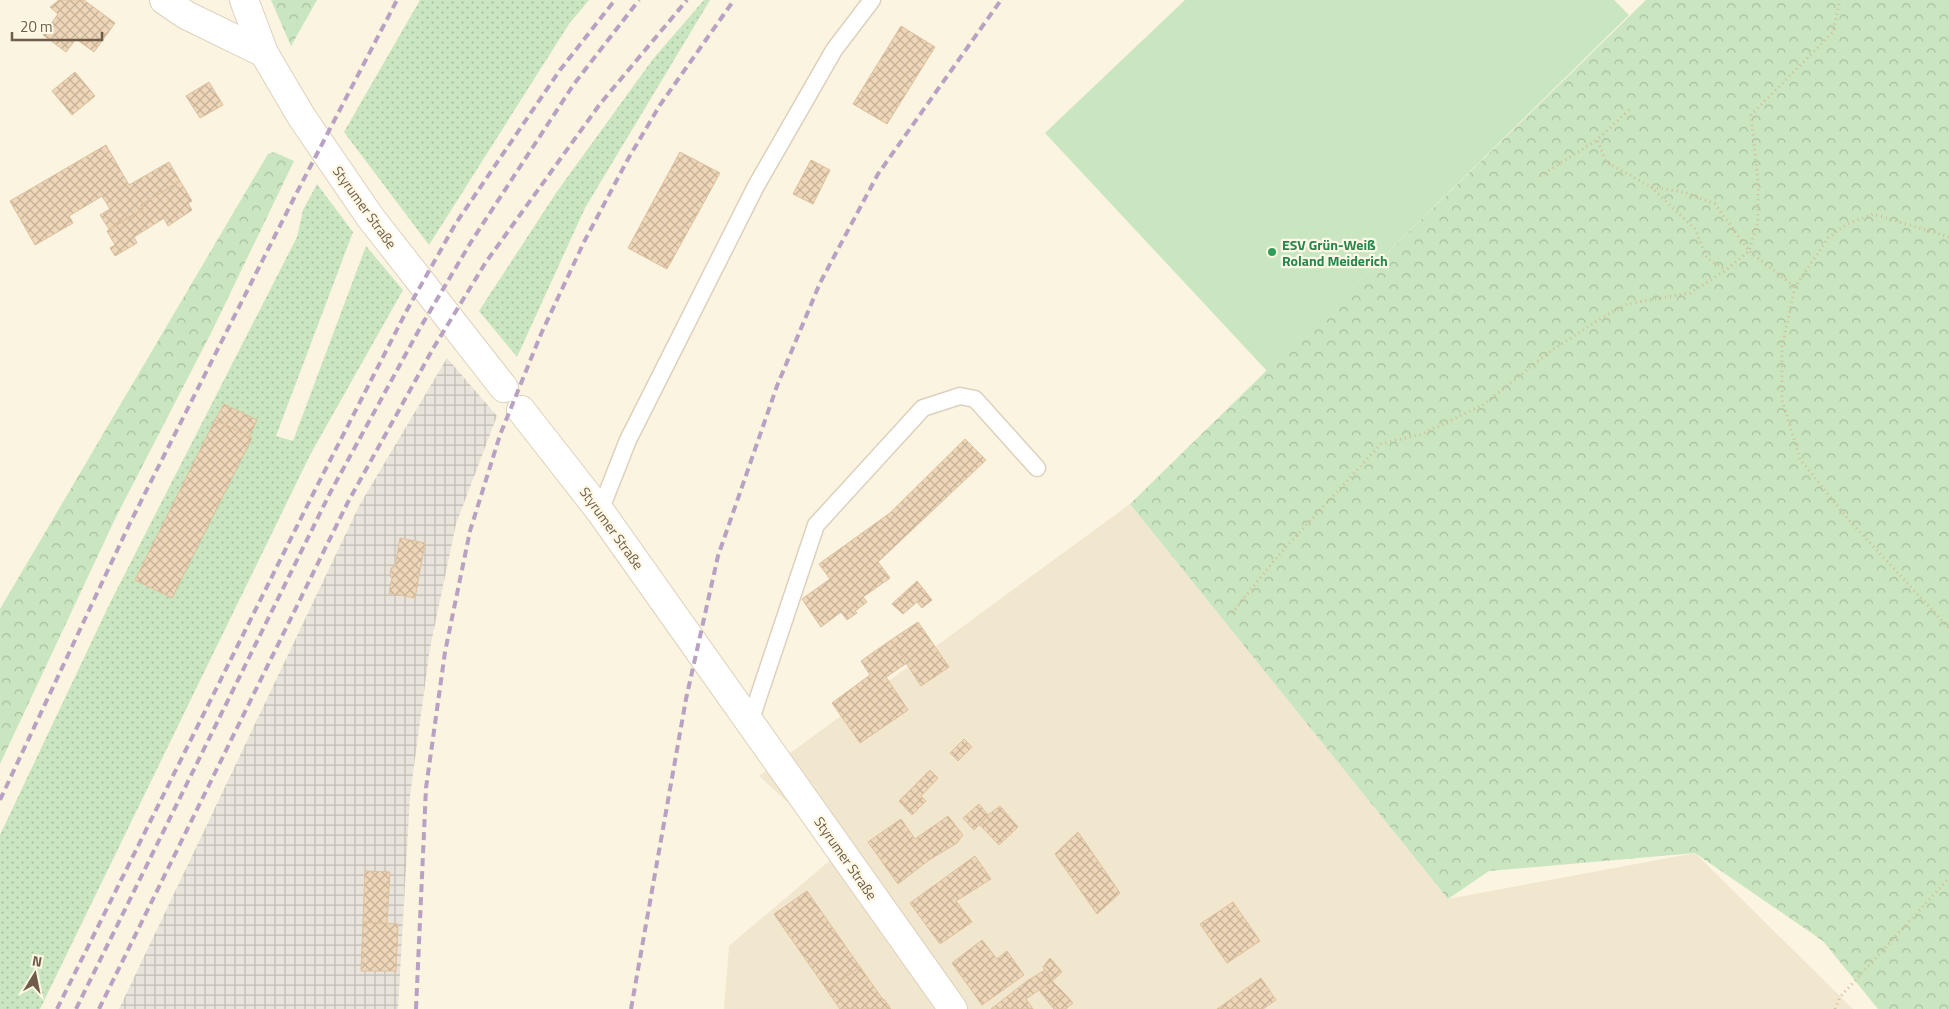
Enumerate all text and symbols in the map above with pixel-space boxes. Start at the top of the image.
scale bar [12,10,102,42]
text: 20 m [20,15,53,38]
street label: Styrumer Straße [328,161,402,253]
place label: ESV Grün-Weiß Roland Meiderich [1282,234,1388,271]
marker: ESV Grün-Weiß Roland Meiderich [1266,246,1278,258]
street label: Styrumer Straße [575,482,649,574]
street label: Styrumer Straße [809,812,883,904]
north arrow [10,949,60,999]
text: N [31,950,44,972]

